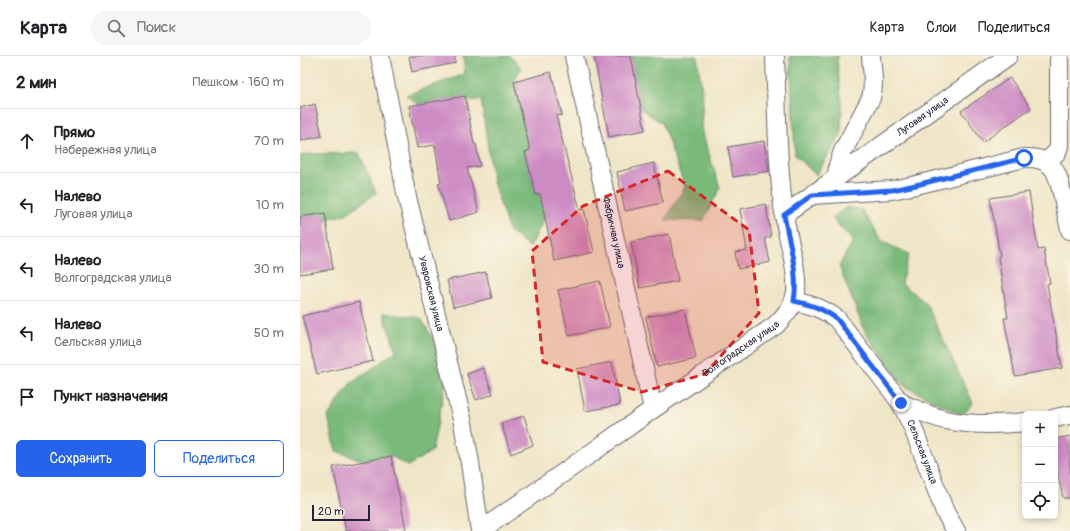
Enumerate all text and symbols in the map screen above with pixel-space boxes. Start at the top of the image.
search box [91,10,371,46]
text: Карта [20,16,67,40]
icon: search [105,17,127,39]
text: Поиск [137,18,176,37]
text: Карта [870,19,904,36]
text: Слои [926,19,956,36]
text: Поделиться [978,19,1050,36]
text: 2 мин [16,72,56,93]
text: Пешком · 160 m [193,74,284,90]
street label: Луговая улица [894,94,951,140]
text: Прямо [54,123,95,142]
icon: ahead [16,130,38,152]
text: 70 m [254,133,284,149]
text: Набережная улица [54,142,156,158]
route start [1015,149,1033,167]
text: Налево [54,187,101,206]
icon: left [16,194,38,216]
street label: Фабричная улица [600,196,627,270]
text: 10 m [256,197,284,213]
text: Луговая улица [54,206,133,222]
text: Налево [54,251,101,270]
street label: Уваровская улица [416,255,446,333]
icon: left [16,258,38,280]
text: 30 m [254,261,284,277]
text: Волгоградская улица [54,270,172,286]
text: Налево [54,315,101,334]
street label: Волгоградская улица [700,319,783,379]
icon: left [16,322,38,344]
text: 50 m [254,325,284,341]
text: Сельская улица [54,334,142,350]
icon: arrive [16,386,38,408]
text: Пункт назначения [54,387,168,406]
route end [892,394,910,412]
map controls [1022,411,1058,519]
button: + [1022,411,1058,447]
street label: Сельская улица [904,418,940,486]
button: Сохранить [16,440,146,477]
button: Поделиться [154,440,284,477]
button: − [1022,447,1058,483]
button: locate [1022,483,1058,519]
scale bar [312,503,370,522]
text: 20 m [318,505,344,518]

